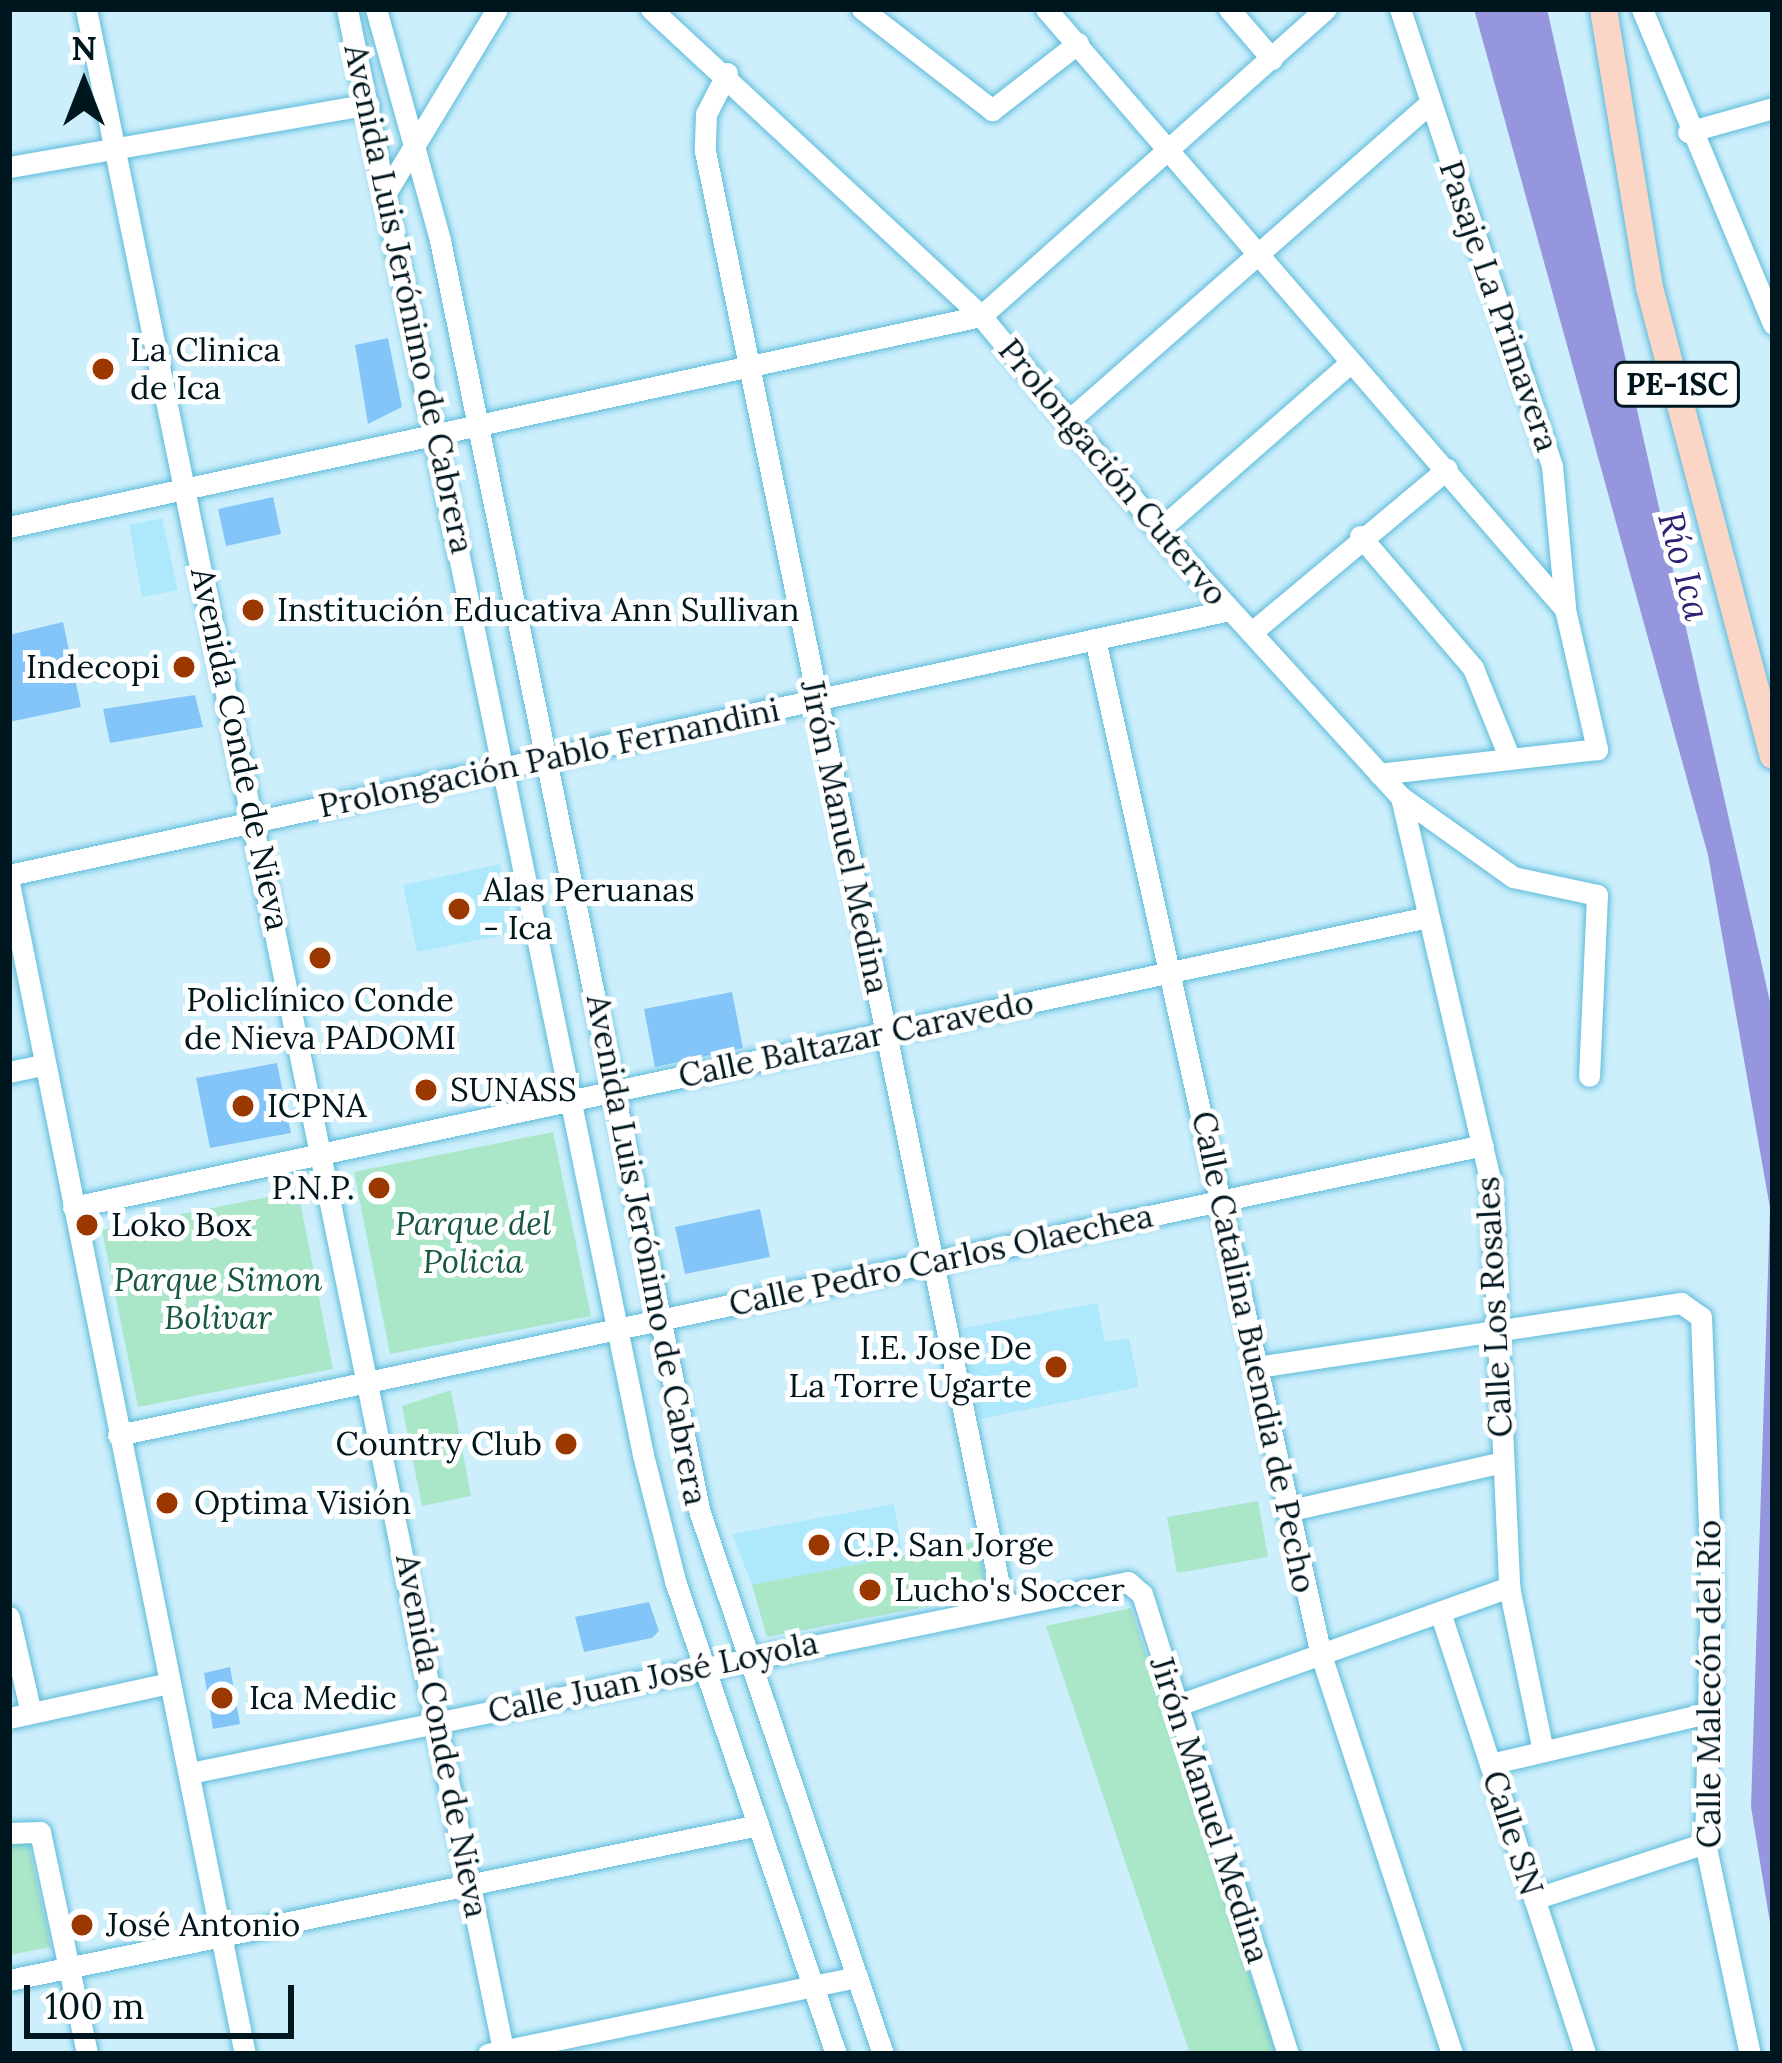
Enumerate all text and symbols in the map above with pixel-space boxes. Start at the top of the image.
north arrow [24,24,144,144]
text: N [71,27,97,69]
street label: Avenida Luis Jerónimo de Cabrera [336,41,482,557]
street label: Pasaje La Primavera [1431,155,1567,457]
place label: La Clinica de Ica [130,330,281,408]
street label: Prolongación Cutervo [990,331,1236,613]
marker: La Clinica de Ica [87,353,119,385]
road number: PE-1SC [1611,360,1743,408]
water label: Río Ica [1649,507,1719,625]
street label: Avenida Conde de Nieva [182,564,298,934]
place label: Institución Educativa Ann Sullivan [277,590,800,630]
marker: Institución Educativa Ann Sullivan [240,597,266,623]
place label: Indecopi [26,647,160,687]
marker: Indecopi [171,654,197,680]
street label: Jirón Manuel Medina [792,676,898,998]
street label: Prolongación Pablo Fernandini [315,690,783,826]
place label: Alas Peruanas - Ica [483,870,695,948]
marker: Alas Peruanas - Ica [446,896,472,922]
marker: Policlínico Conde de Nieva PADOMI [304,942,336,974]
place label: Policlínico Conde de Nieva PADOMI [184,980,456,1058]
street label: Calle Baltazar Caravedo [675,982,1037,1096]
street label: Avenida Luis Jerónimo de Cabrera [578,991,716,1509]
place label: SUNASS [450,1070,577,1110]
marker: SUNASS [413,1077,439,1103]
place label: ICPNA [267,1086,366,1126]
marker: ICPNA [230,1093,256,1119]
street label: Calle Catalina Buendia de Pecho [1184,1108,1324,1596]
place label: P.N.P. [272,1168,355,1208]
marker: P.N.P. [366,1175,392,1201]
street label: Calle Los Rosales [1467,1176,1521,1438]
street label: Calle Pedro Carlos Olaechea [725,1196,1157,1324]
park label: Parque del Policia [395,1204,551,1282]
place label: Loko Box [111,1205,252,1245]
marker: Loko Box [74,1212,100,1238]
park label: Parque Simon Bolivar [113,1260,323,1338]
place label: I.E. Jose De La Torre Ugarte [788,1328,1032,1406]
marker: I.E. Jose De La Torre Ugarte [1043,1354,1069,1380]
place label: Country Club [336,1424,542,1464]
marker: Country Club [553,1431,579,1457]
place label: Optima Visión [194,1483,411,1523]
marker: Optima Visión [151,1487,183,1519]
street label: Calle Malecón del Río [1689,1520,1729,1848]
place label: C.P. San Jorge [843,1525,1054,1565]
marker: C.P. San Jorge [806,1532,832,1558]
street label: Avenida Conde de Nieva [387,1551,497,1921]
place label: Lucho's Soccer [894,1570,1125,1610]
marker: Lucho's Soccer [857,1577,883,1603]
street label: Calle Juan José Loyola [484,1623,822,1731]
street label: Jirón Manuel Medina [1142,1652,1278,1968]
place label: Ica Medic [249,1678,397,1718]
marker: Ica Medic [206,1682,238,1714]
street label: Calle SN [1474,1766,1552,1900]
place label: José Antonio [106,1905,300,1945]
marker: José Antonio [69,1912,95,1938]
scale bar [30,1961,300,2035]
text: 100 m [45,1983,144,2029]

